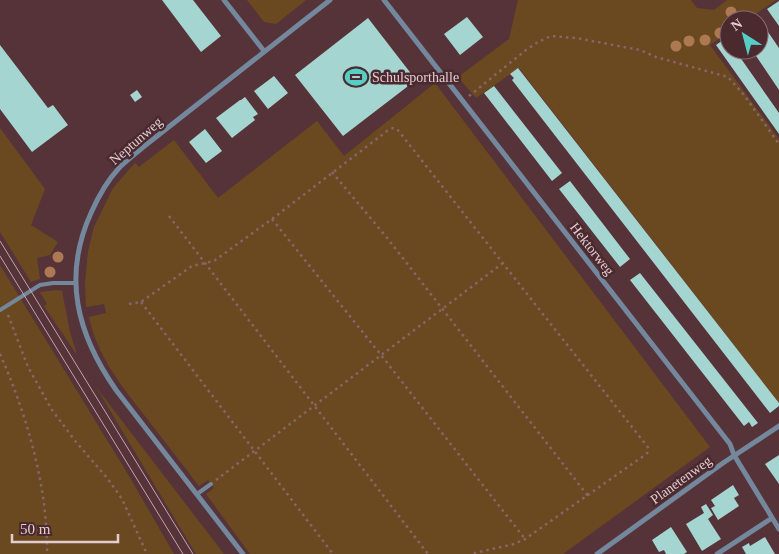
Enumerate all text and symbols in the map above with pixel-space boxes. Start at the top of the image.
north arrow [719,10,769,60]
text: N [728,16,745,34]
sports icon: Schulsporthalle [343,64,369,90]
place label: Schulsporthalle [372,70,459,85]
street label: Neptunweg [107,114,165,168]
street label: Hektorweg [567,220,617,278]
street label: Planetenweg [648,453,714,507]
scale bar [12,512,119,544]
text: 50 m [20,521,51,537]

